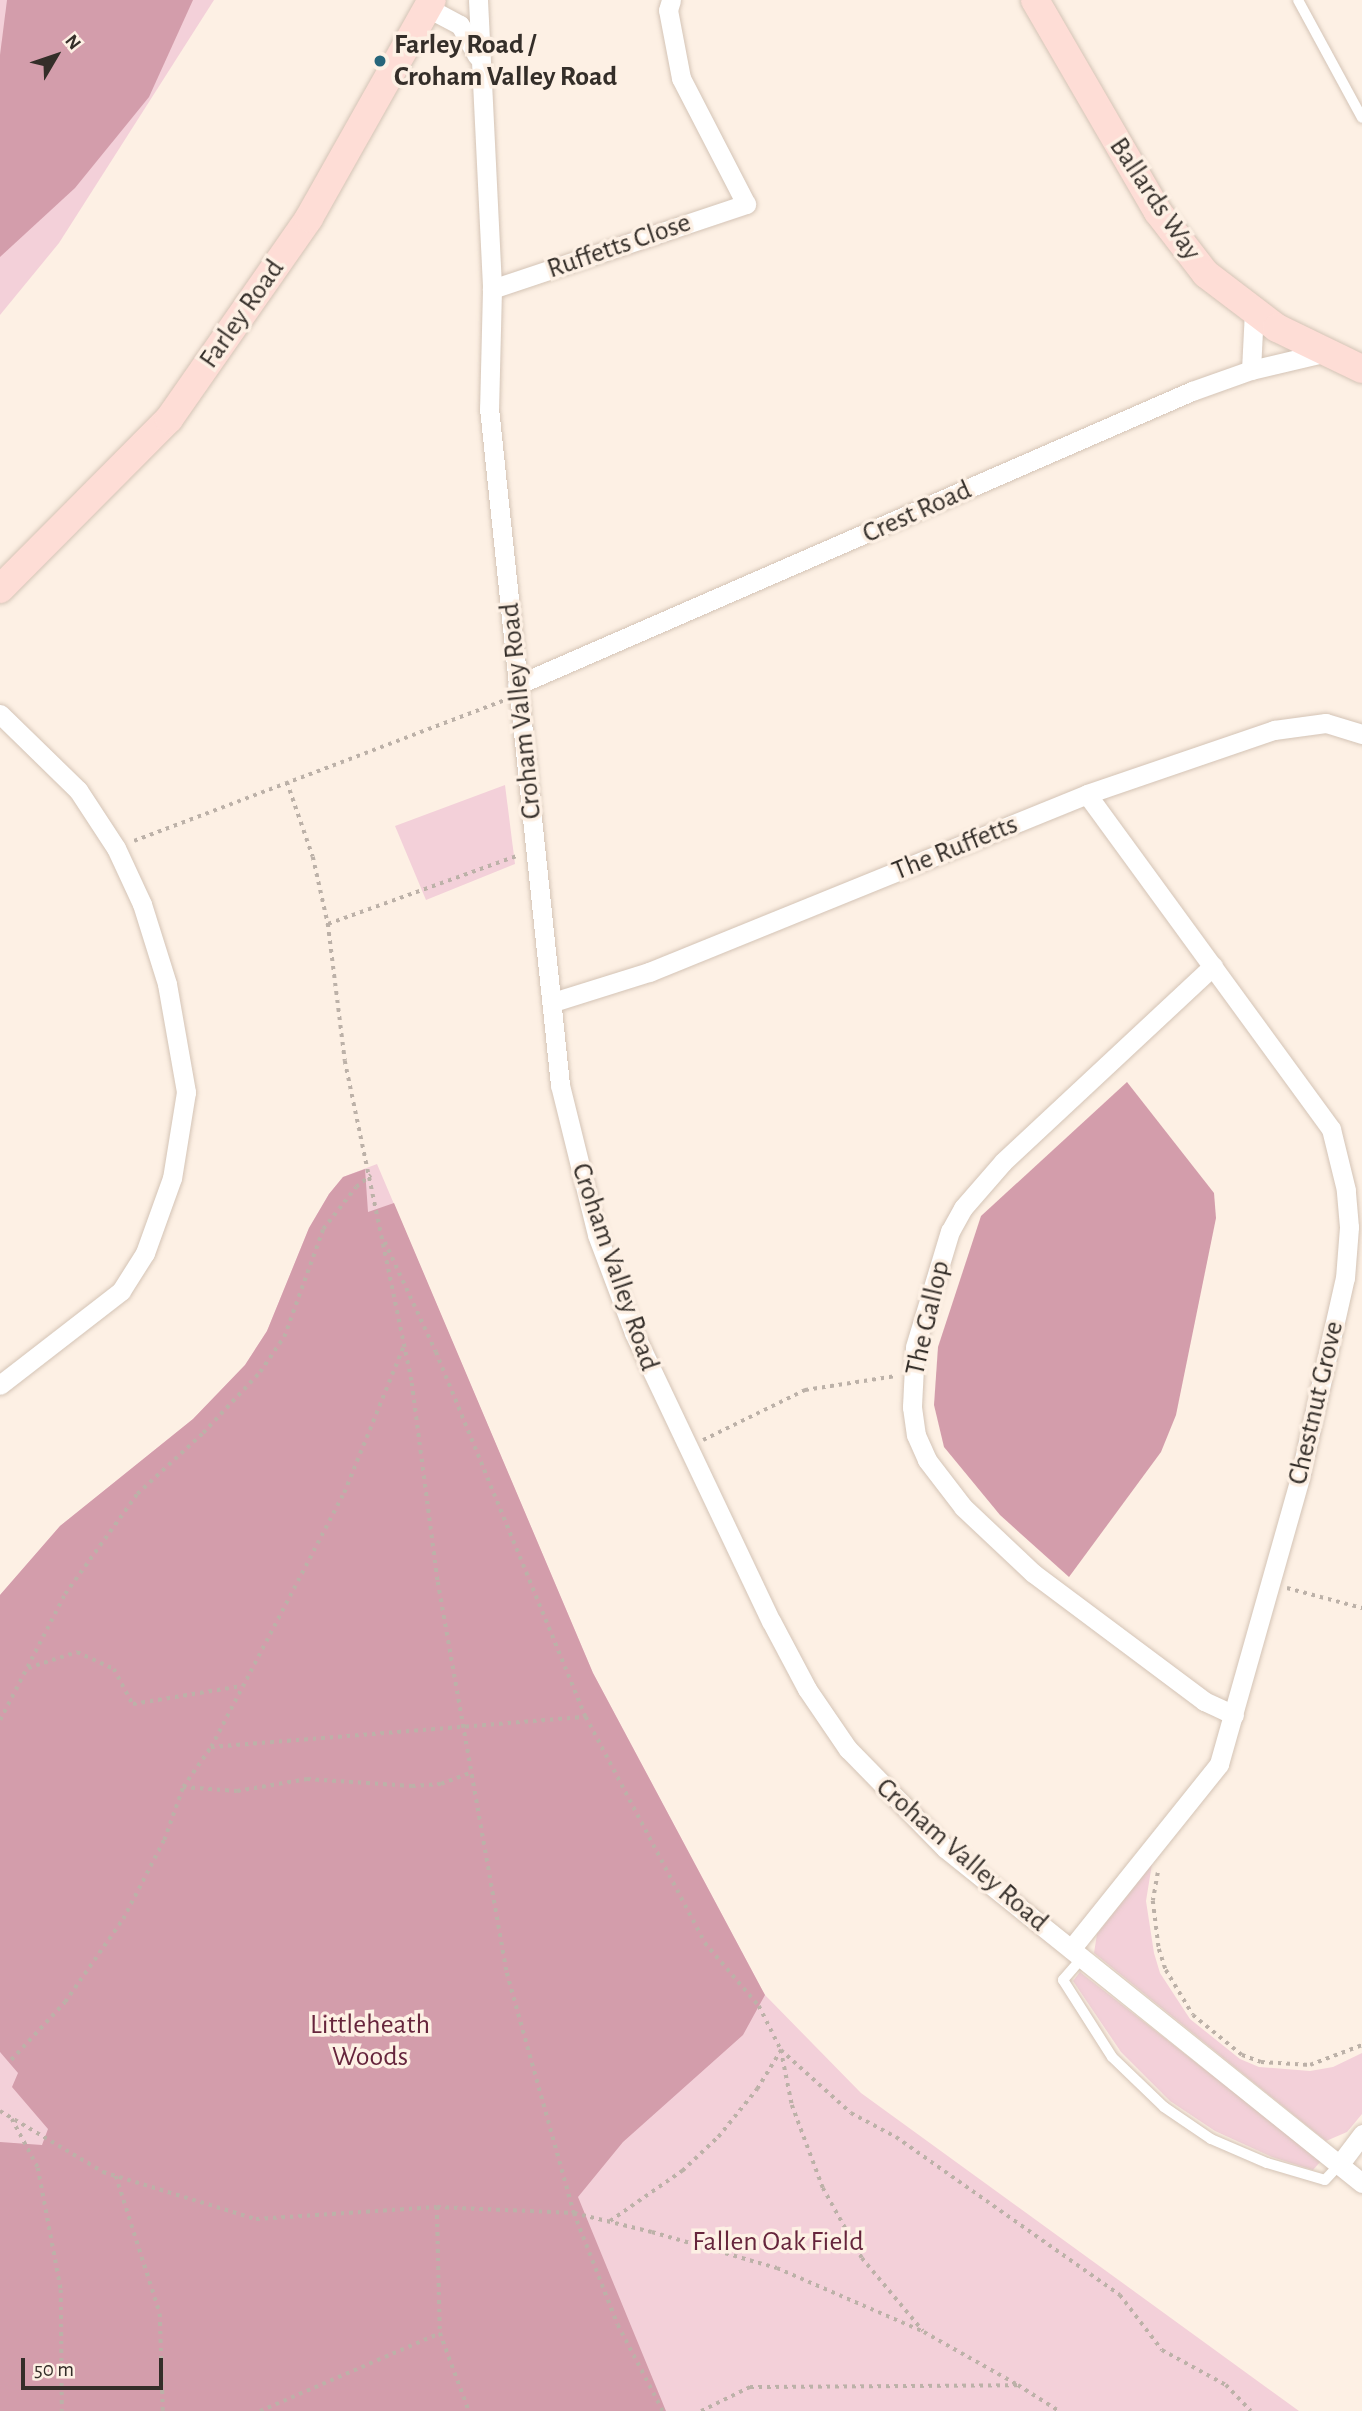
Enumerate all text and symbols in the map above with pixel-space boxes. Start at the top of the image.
north arrow [21,21,91,91]
place label: Farley Road / Croham Valley Road [394,28,617,94]
text: N [61,31,84,54]
marker: Farley Road / Croham Valley Road [372,53,388,69]
street label: Ballards Way [1102,131,1208,267]
street label: Ruffetts Close [543,206,695,286]
street label: Farley Road [192,253,292,375]
street label: Crest Road [857,473,977,551]
street label: Croham Valley Road [493,601,549,821]
street label: The Ruffetts [887,808,1023,888]
street label: Croham Valley Road [564,1159,666,1375]
street label: The Gallop [898,1257,958,1379]
street label: Chestnut Grove [1281,1318,1351,1488]
street label: Croham Valley Road [869,1771,1055,1939]
park label: Littleheath Woods [310,2008,430,2074]
park label: Fallen Oak Field [692,2225,864,2259]
scale bar [24,2344,166,2388]
text: 50 m [34,2359,74,2380]

